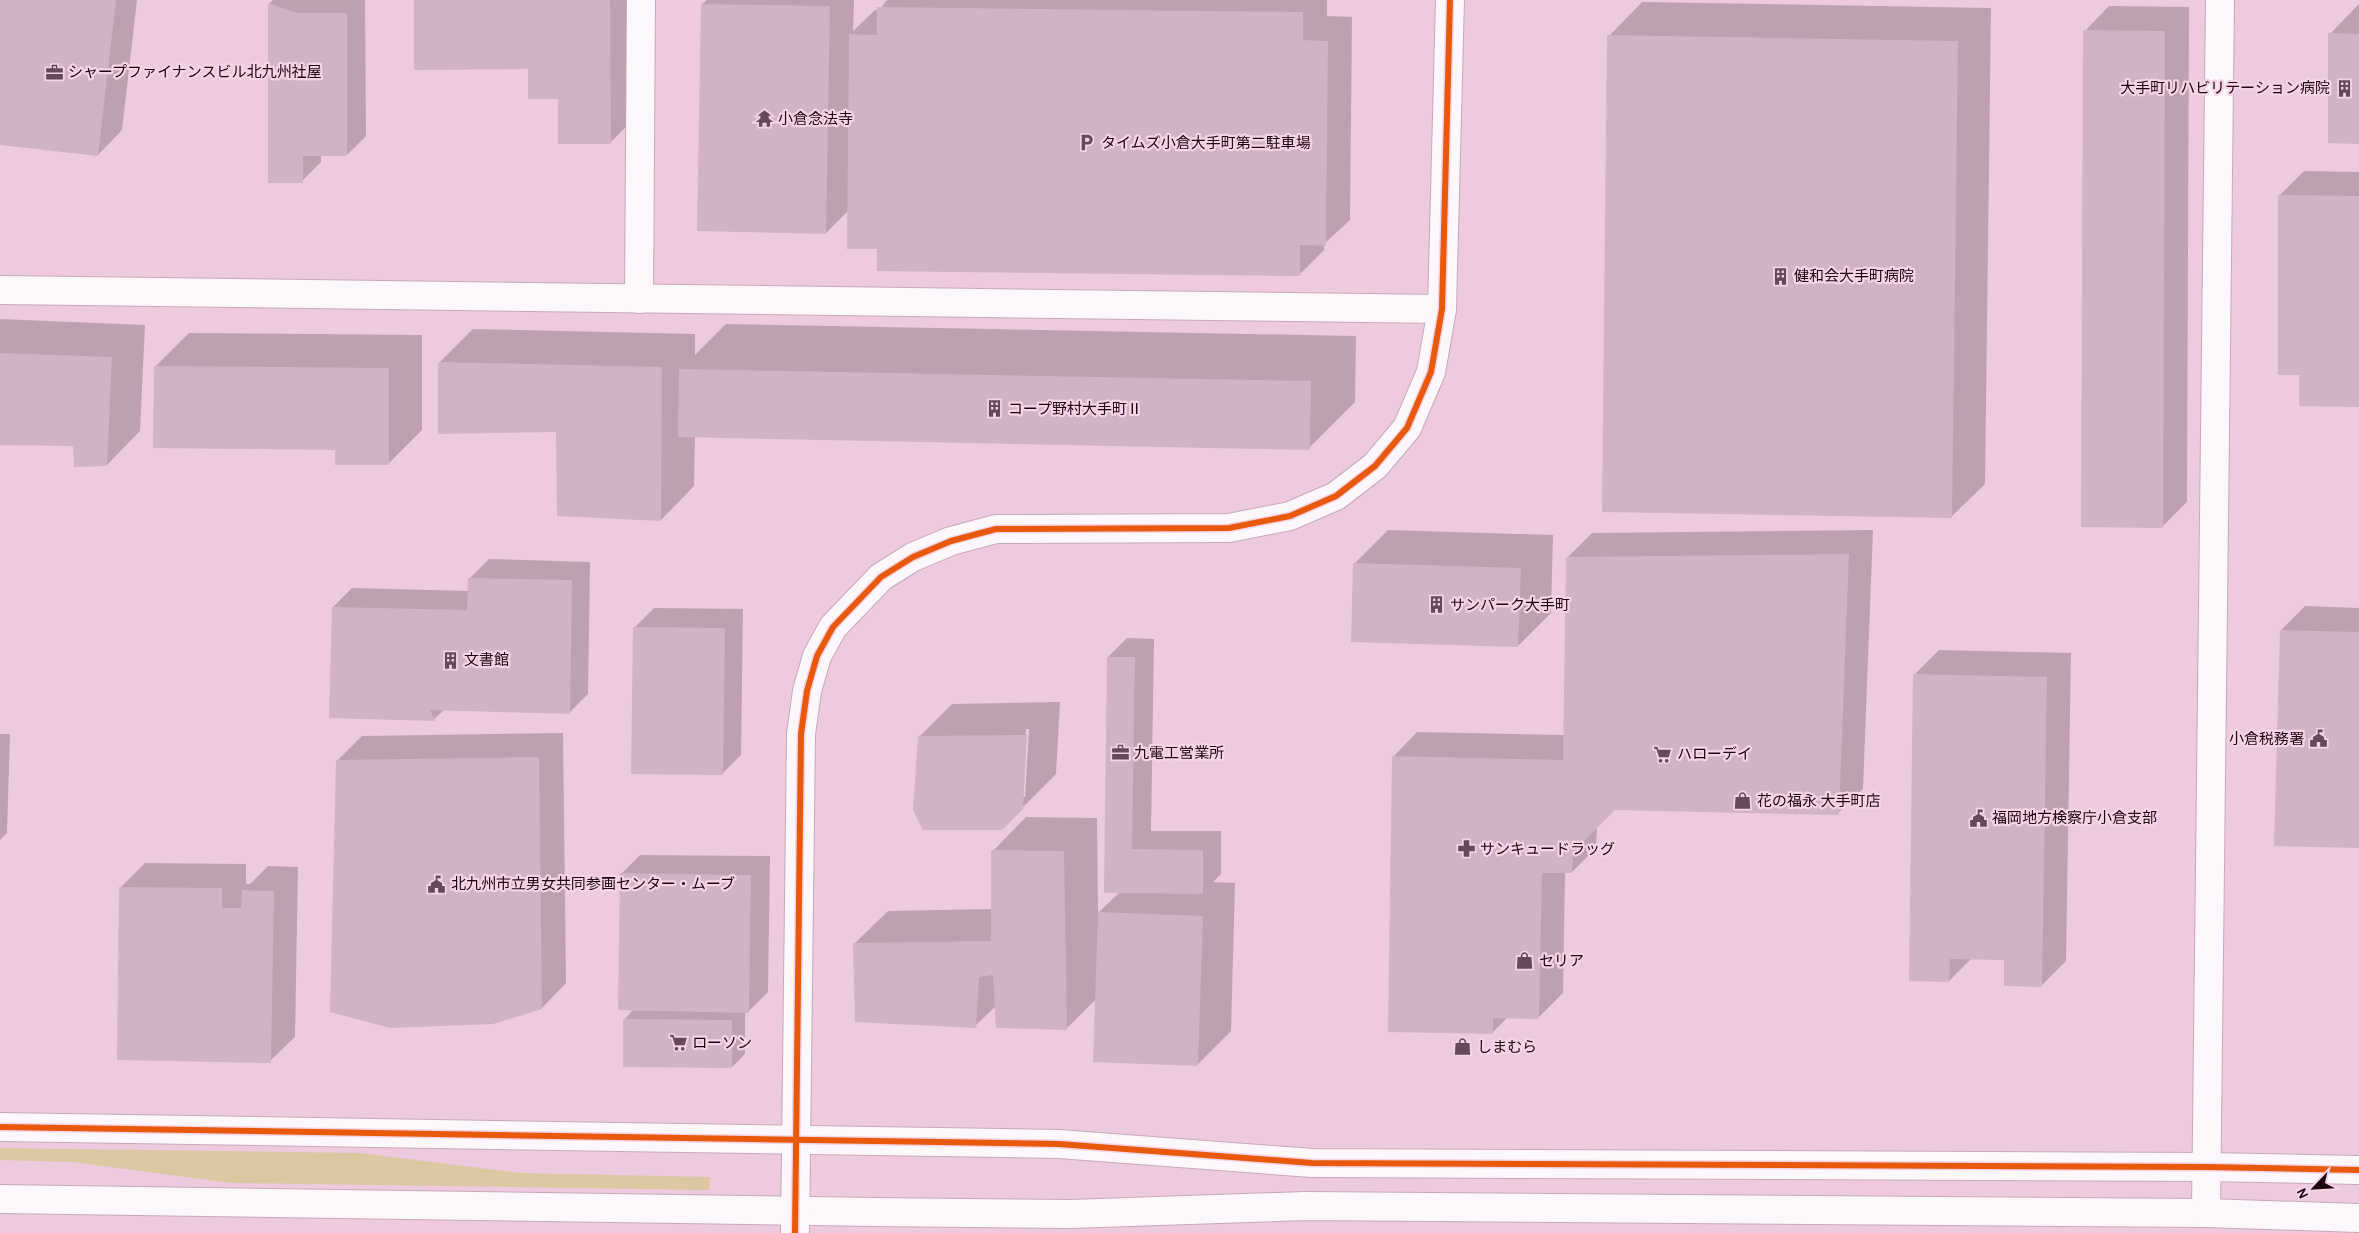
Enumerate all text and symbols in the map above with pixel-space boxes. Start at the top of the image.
office icon: シャープファイナンスビル北九州社屋 [44,62,64,82]
place label: シャープファイナンスビル北九州社屋 [68,63,322,81]
building icon: 大手町リハビリテーション病院 [2334,78,2354,98]
place label: 大手町リハビリテーション病院 [2120,79,2330,97]
temple icon: 小倉念法寺 [754,109,774,129]
place label: 小倉念法寺 [778,110,853,128]
parking icon: タイムズ小倉大手町第二駐車場 [1077,133,1097,153]
place label: タイムズ小倉大手町第二駐車場 [1101,134,1311,152]
building icon: 健和会大手町病院 [1770,266,1790,286]
place label: 健和会大手町病院 [1794,267,1914,285]
building icon: コープ野村大手町Ⅱ [984,399,1004,419]
place label: コープ野村大手町Ⅱ [1008,400,1142,418]
building icon: サンパーク大手町 [1426,595,1446,615]
place label: サンパーク大手町 [1450,596,1570,614]
building icon: 文書館 [440,650,460,670]
place label: 文書館 [464,651,509,669]
public building icon: 小倉税務署 [2308,729,2328,749]
place label: 小倉税務署 [2229,730,2304,748]
office icon: 九電工営業所 [1110,743,1130,763]
place label: 九電工営業所 [1134,744,1224,762]
supermarket icon: ハローデイ [1653,744,1673,764]
place label: ハローデイ [1677,745,1752,763]
shop icon: 花の福永 大手町店 [1733,791,1753,811]
place label: 花の福永 大手町店 [1757,792,1881,810]
public building icon: 福岡地方検察庁小倉支部 [1968,808,1988,828]
place label: 福岡地方検察庁小倉支部 [1992,809,2157,827]
pharmacy icon: サンキュードラッグ [1456,839,1476,859]
place label: サンキュードラッグ [1480,840,1615,858]
public building icon: 北九州市立男女共同参画センター・ムーブ [427,874,447,894]
place label: 北九州市立男女共同参画センター・ムーブ [451,875,735,893]
shop icon: セリア [1515,951,1535,971]
place label: セリア [1539,952,1584,970]
supermarket icon: ローソン [668,1033,688,1053]
place label: ローソン [692,1034,752,1052]
shop icon: しまむら [1453,1037,1473,1057]
place label: しまむら [1477,1038,1537,1056]
north arrow [2289,1163,2339,1213]
text: N [2293,1185,2312,1201]

